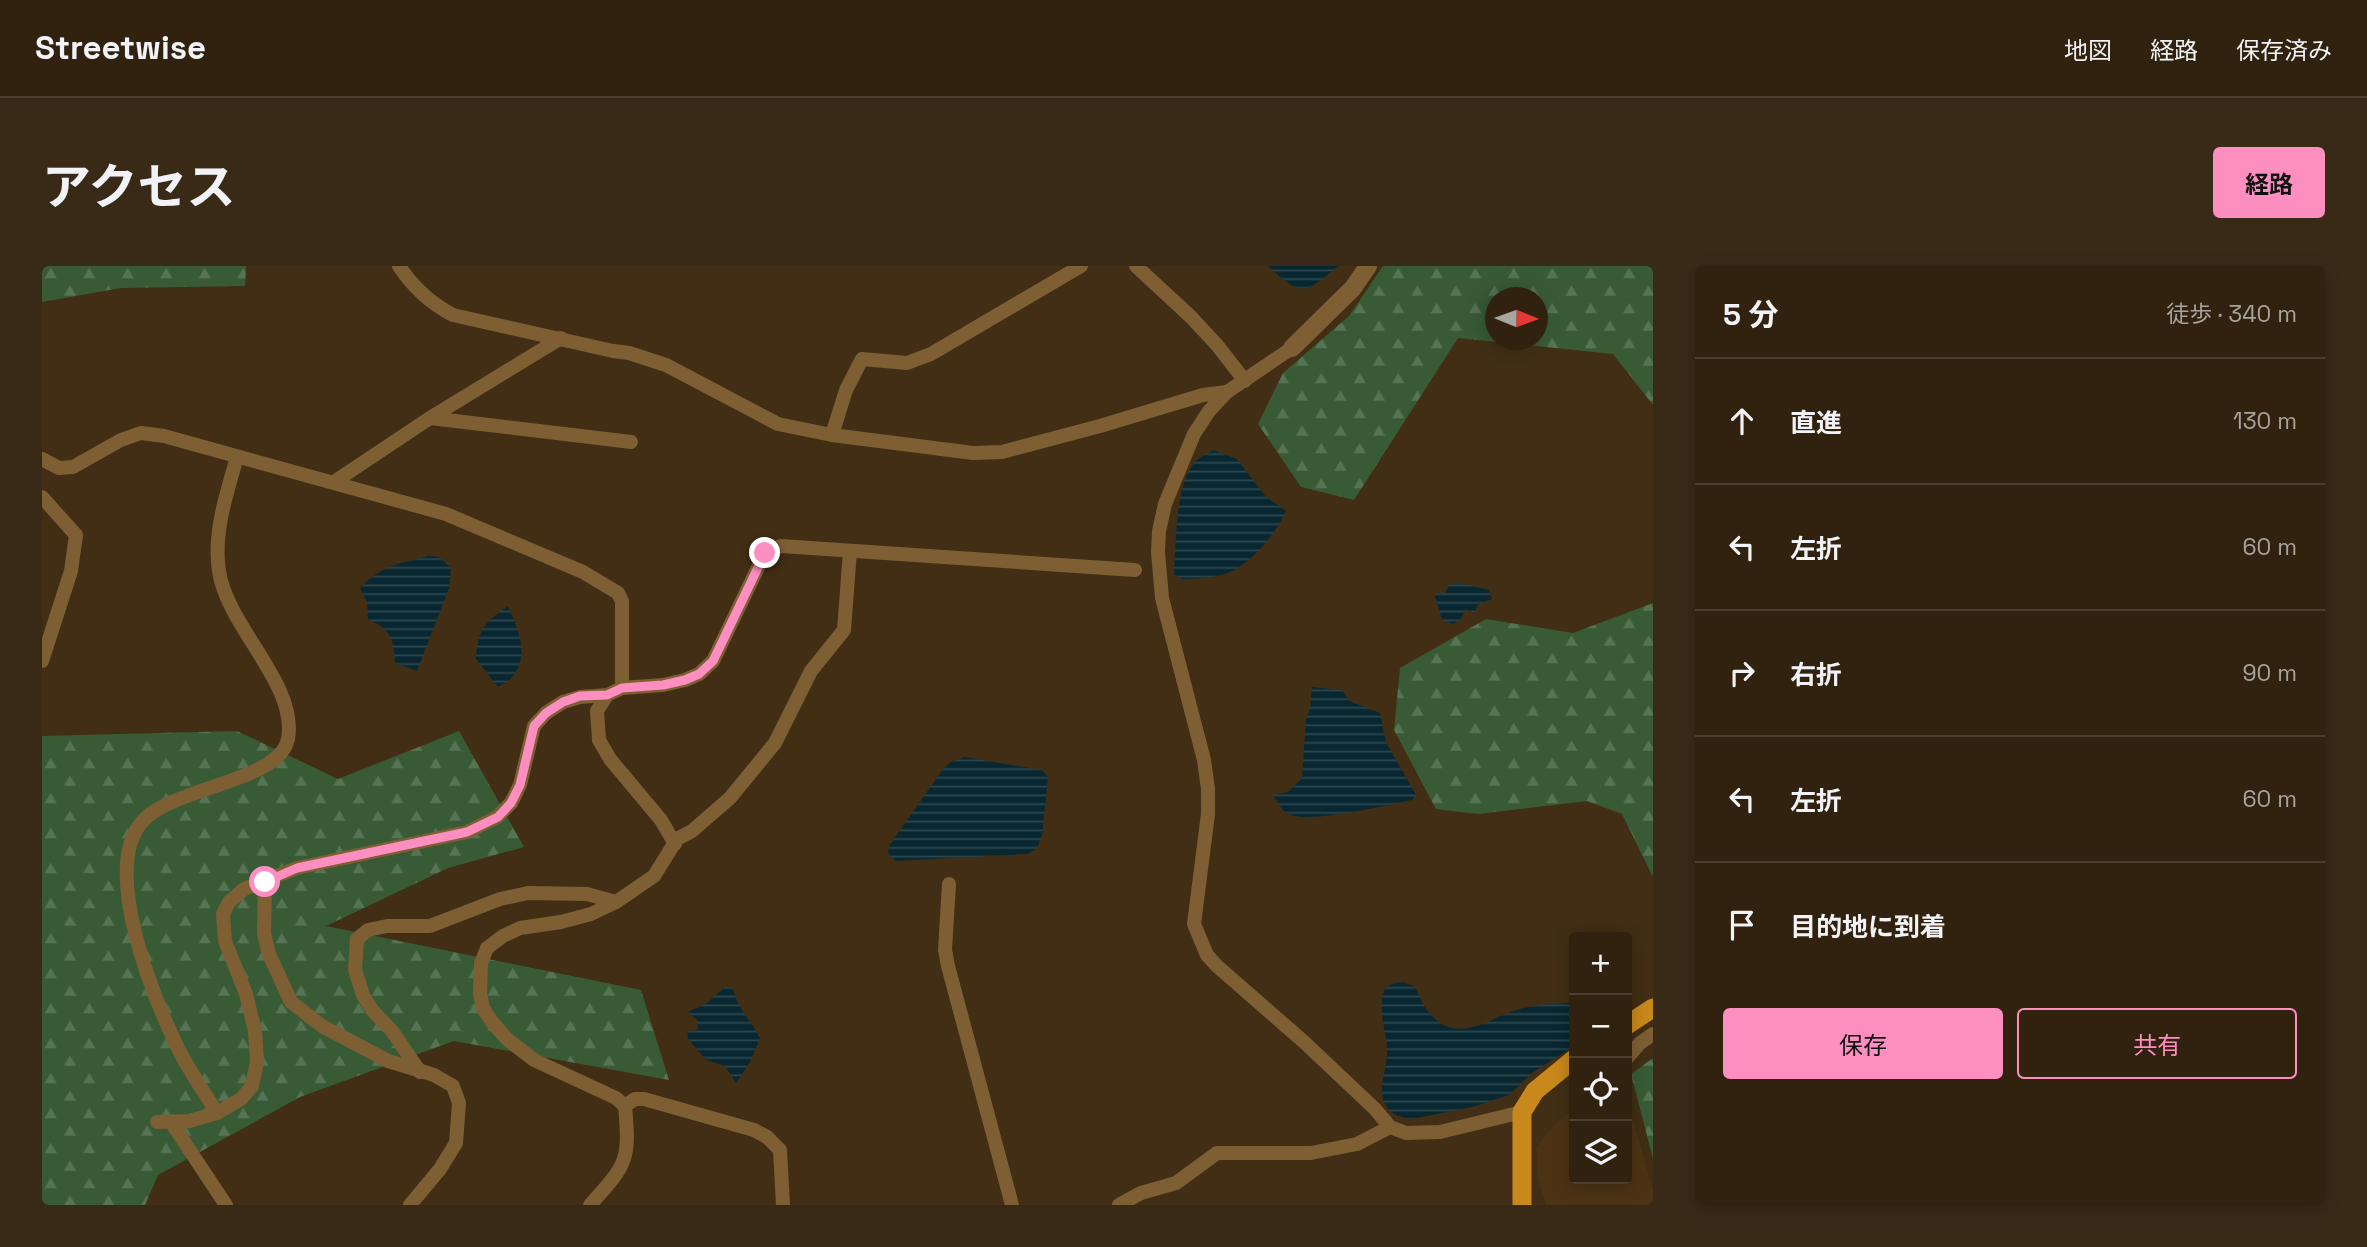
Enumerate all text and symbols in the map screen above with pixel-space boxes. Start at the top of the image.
text: Streetwise [35,27,206,69]
text: 地図 [2064,35,2112,66]
text: 経路 [2150,35,2198,66]
text: 保存済み [2236,35,2332,66]
button: 経路 [2213,147,2325,218]
text: アクセス [42,156,236,218]
north arrow [1485,287,1548,350]
text: 5 分 [1723,295,1779,334]
text: 徒歩 · 340 m [2166,299,2297,329]
icon: ahead [1723,402,1761,440]
text: 直進 [1790,406,1842,440]
text: 130 m [2233,406,2297,436]
icon: left [1723,528,1761,566]
text: 左折 [1790,532,1842,566]
text: 60 m [2242,532,2297,562]
route end [749,537,780,568]
icon: right [1723,654,1761,692]
text: 右折 [1790,658,1842,692]
text: 90 m [2242,658,2297,688]
icon: left [1723,780,1761,818]
text: 左折 [1790,784,1842,818]
text: 60 m [2242,784,2297,814]
route start [249,866,280,897]
icon: arrive [1723,906,1761,944]
text: 目的地に到着 [1790,910,1946,944]
map controls [1569,932,1632,1184]
button: + [1569,932,1632,995]
button: − [1569,995,1632,1058]
button: 保存 [1723,1008,2003,1079]
button: 共有 [2017,1008,2297,1079]
button: locate [1569,1058,1632,1121]
button: layers [1569,1121,1632,1184]

